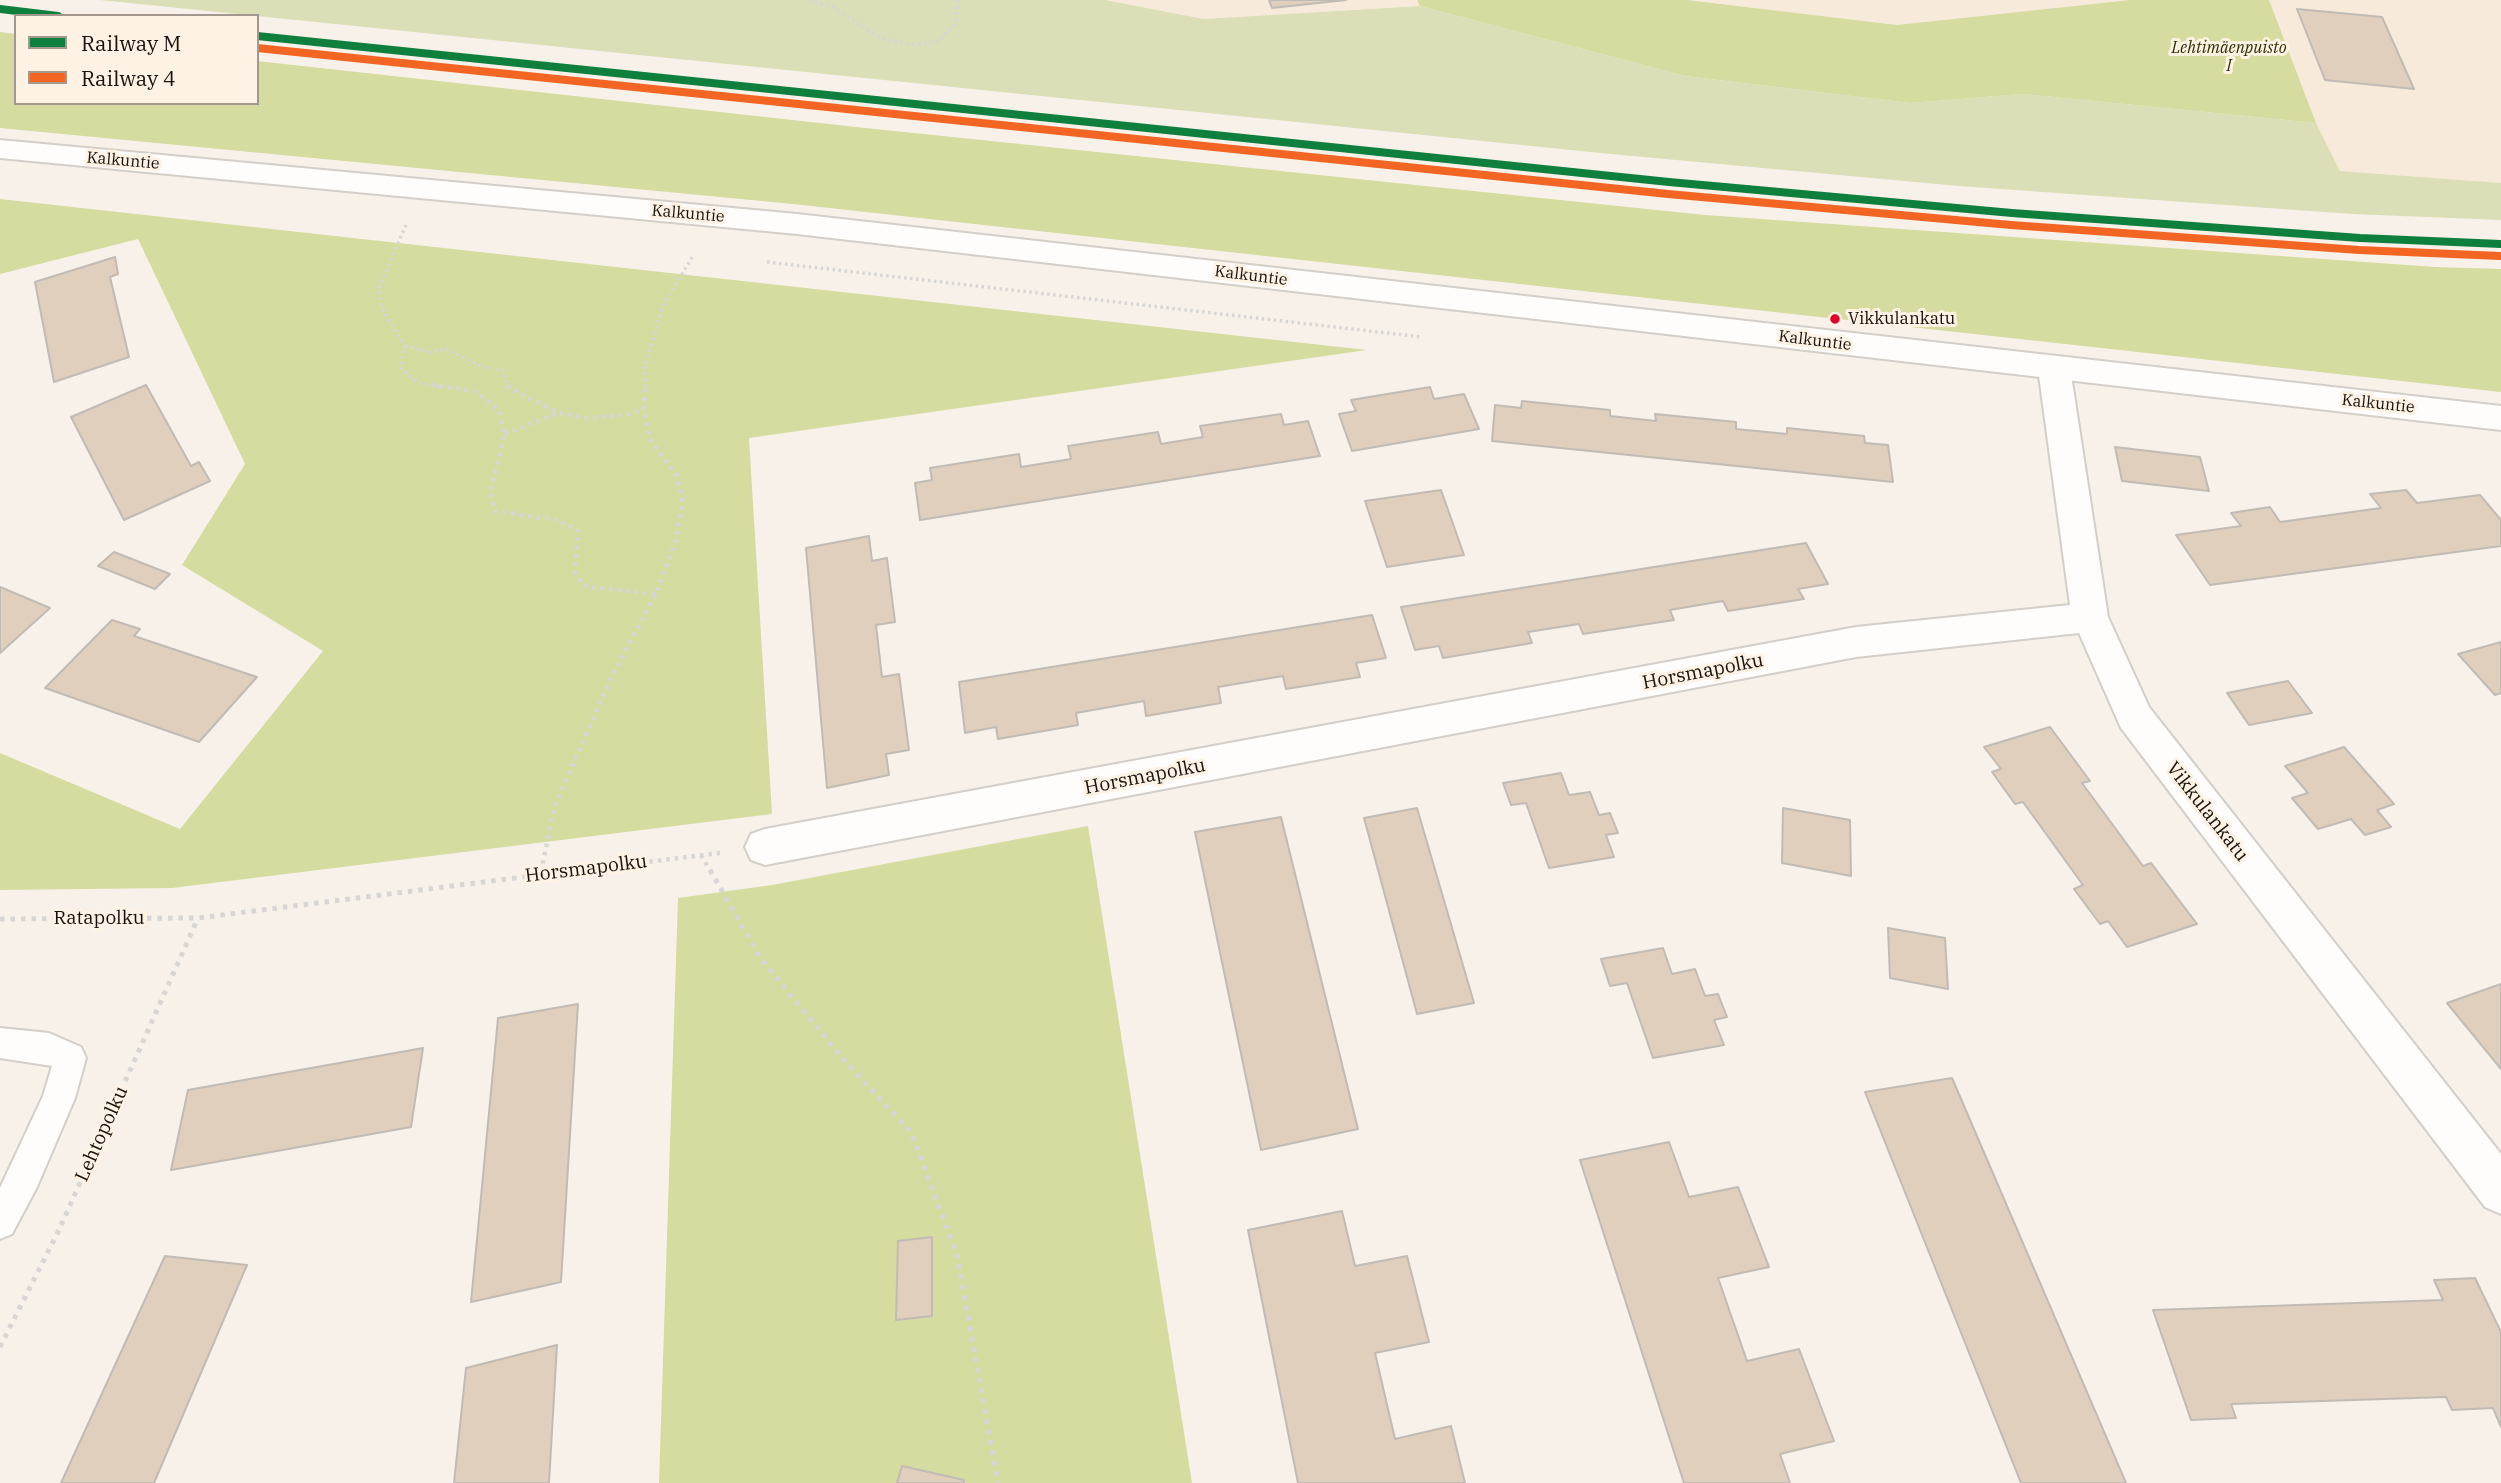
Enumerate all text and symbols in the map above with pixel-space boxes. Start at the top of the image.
legend [14,14,259,105]
text: Railway M [81,29,181,57]
park label: Lehtimäenpuisto I [2171,38,2287,76]
text: Railway 4 [81,64,176,92]
street label: Kalkuntie [86,148,160,174]
street label: Kalkuntie [651,201,725,227]
street label: Kalkuntie [1214,262,1288,290]
place label: Vikkulankatu [1848,309,1955,329]
marker: Vikkulankatu [1828,312,1842,326]
street label: Kalkuntie [1778,327,1852,355]
street label: Kalkuntie [2341,391,2415,417]
street label: Horsmapolku [1641,649,1765,695]
street label: Horsmapolku [1083,754,1207,800]
street label: Vikkulankatu [2161,758,2253,866]
street label: Horsmapolku [524,850,648,888]
street label: Ratapolku [54,908,144,930]
street label: Lehtopolku [71,1083,133,1185]

